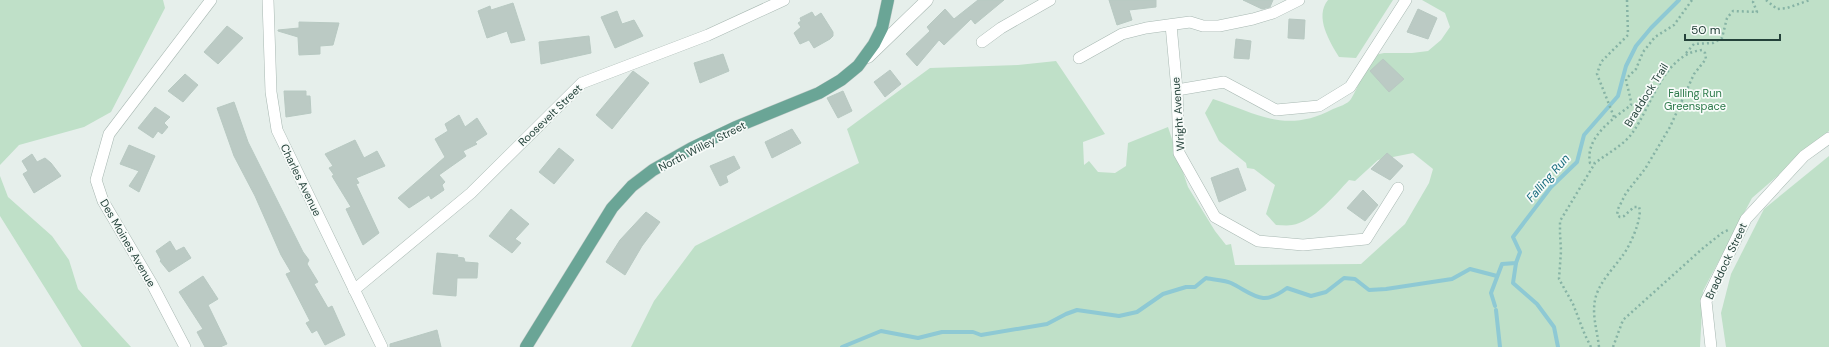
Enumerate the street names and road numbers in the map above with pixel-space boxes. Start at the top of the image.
street label: Braddock Trail [1621,61,1671,129]
street label: Wright Avenue [1168,76,1188,152]
street label: Roosevelt Street [515,81,585,149]
street label: North Willey Street [656,118,748,174]
street label: Charles Avenue [277,142,325,218]
street label: Des Moines Avenue [97,197,159,289]
street label: Braddock Street [1702,220,1750,302]

